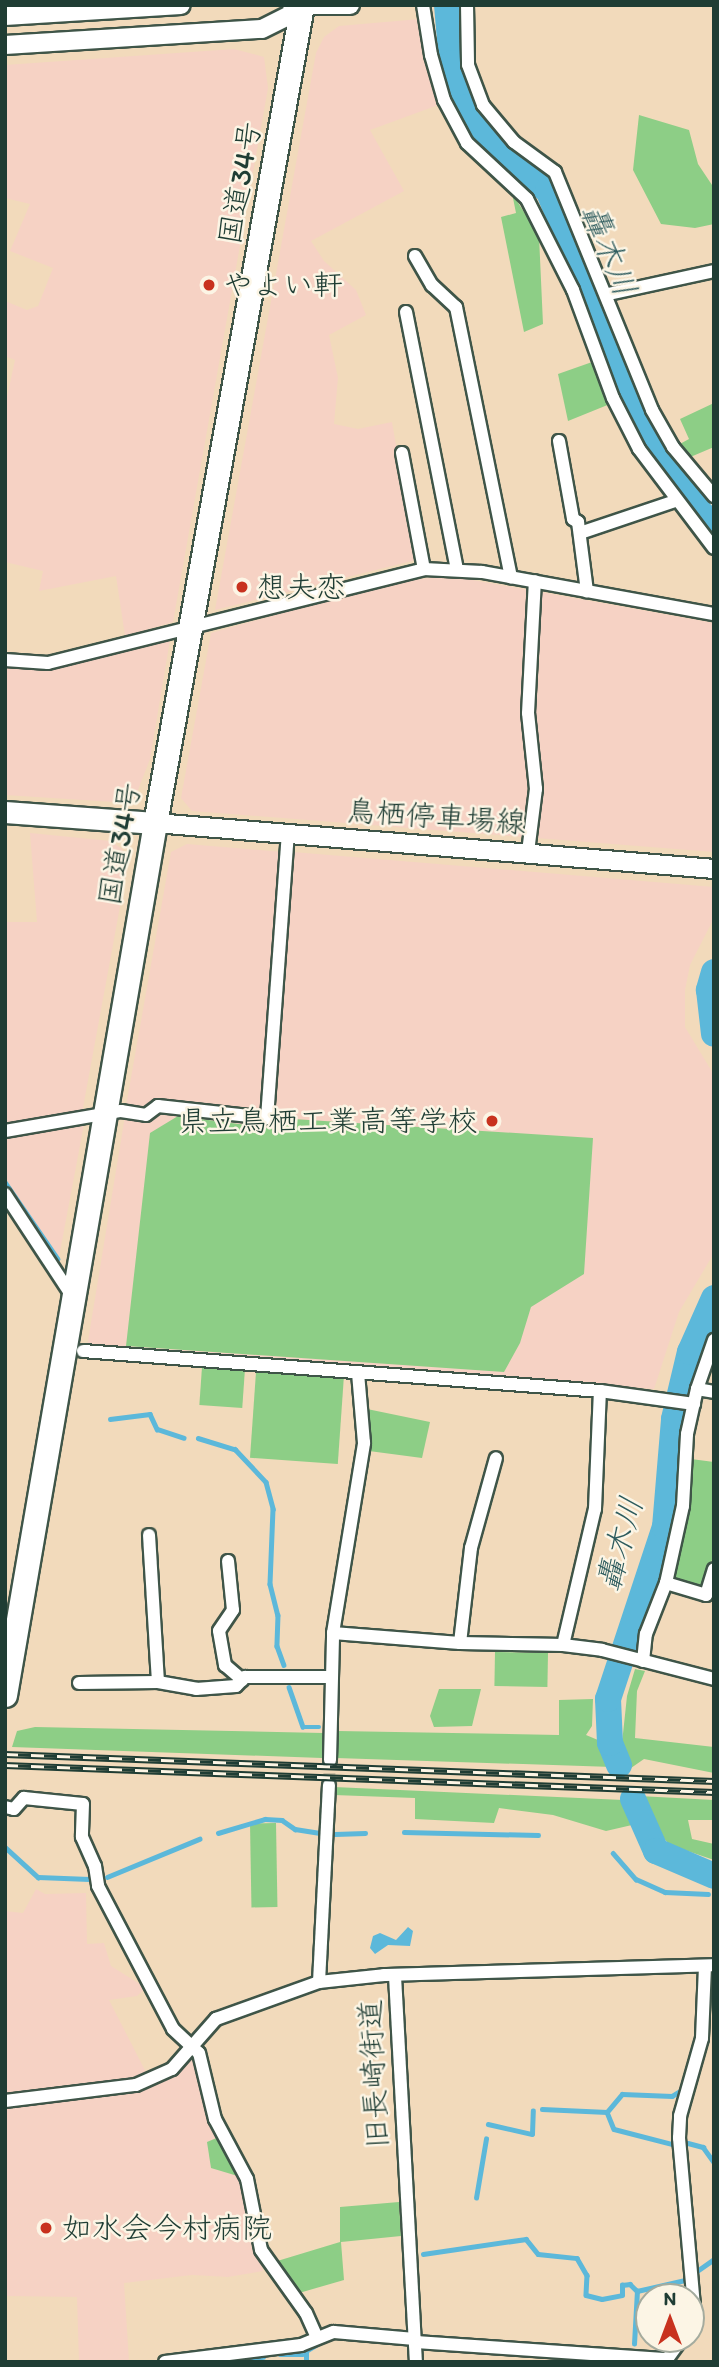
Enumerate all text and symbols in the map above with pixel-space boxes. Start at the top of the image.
street label: 国道34号 [211,119,269,247]
water label: 轟木川 [573,198,645,302]
place label: やよい軒 [223,267,343,303]
marker: やよい軒 [201,277,217,293]
place label: 想夫恋 [256,569,346,605]
marker: 想夫恋 [234,579,250,595]
street label: 国道34号 [91,780,149,908]
street label: 鳥栖停車場線 [345,793,527,841]
place label: 県立鳥栖工業高等学校 [178,1103,478,1139]
marker: 県立鳥栖工業高等学校 [484,1113,500,1129]
water label: 轟木川 [589,1493,651,1595]
street label: 旧長崎街道 [352,1998,396,2150]
place label: 如水会今村病院 [62,2210,272,2246]
marker: 如水会今村病院 [36,2218,56,2238]
north arrow [635,2283,705,2353]
text: N [664,2287,676,2310]

